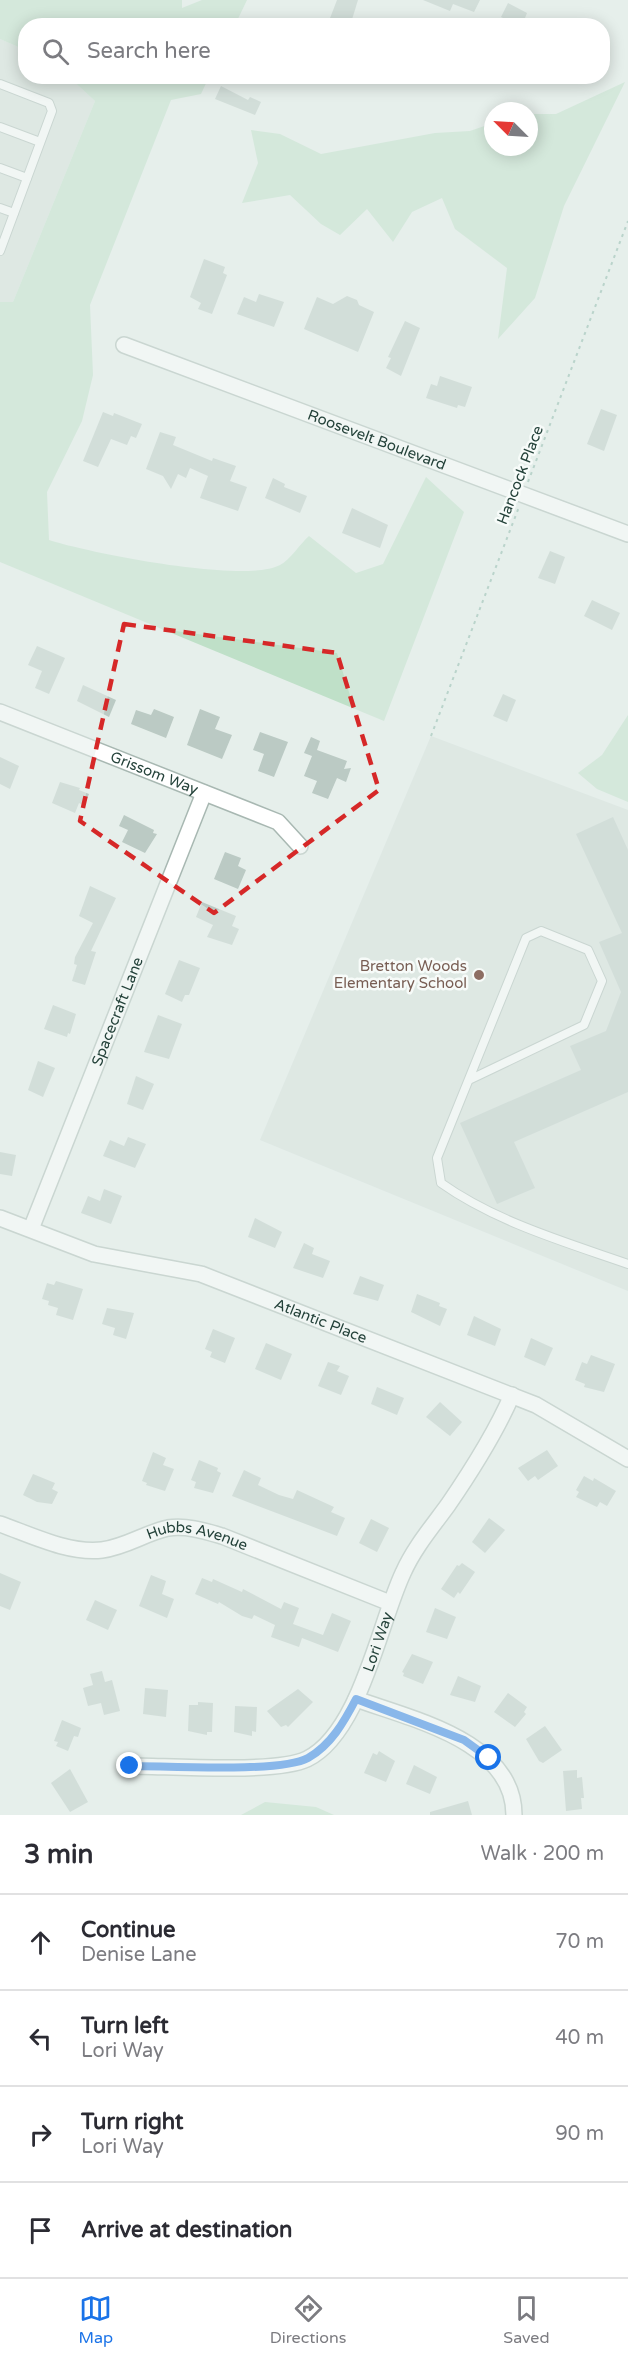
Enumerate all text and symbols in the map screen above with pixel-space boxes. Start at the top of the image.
search box [18,18,610,84]
icon: search [39,35,72,68]
text: Search here [87,38,211,64]
north arrow [484,102,538,156]
street label: Roosevelt Boulevard [305,406,449,474]
street label: Hancock Place [493,423,547,527]
street label: Grissom Way [108,748,201,799]
street label: Spacecraft Lane [88,955,147,1068]
place label: Bretton Woods Elementary School [334,957,467,992]
marker: Bretton Woods Elementary School [472,968,486,982]
street label: Atlantic Place [272,1295,369,1347]
street label: Hubbs Avenue [144,1518,250,1554]
street label: Lori Way [359,1610,396,1674]
route start [475,1744,501,1770]
route end [116,1752,142,1778]
text: 3 min [24,1839,93,1870]
text: Walk · 200 m [481,1842,604,1866]
text: Continue [81,1917,176,1943]
icon: ahead [24,1926,57,1959]
text: 70 m [555,1930,604,1954]
text: Denise Lane [81,1943,197,1967]
text: Turn left [81,2013,169,2039]
icon: left [24,2022,57,2055]
text: 40 m [555,2026,604,2050]
text: Lori Way [81,2039,164,2063]
text: Turn right [81,2109,183,2135]
icon: right [24,2118,57,2151]
text: 90 m [555,2122,604,2146]
text: Lori Way [81,2135,164,2159]
icon: arrive [24,2214,57,2247]
text: Arrive at destination [81,2217,292,2243]
tab: Map [78,2292,113,2348]
tab: Directions [270,2292,346,2348]
tab: Saved [503,2292,550,2348]

